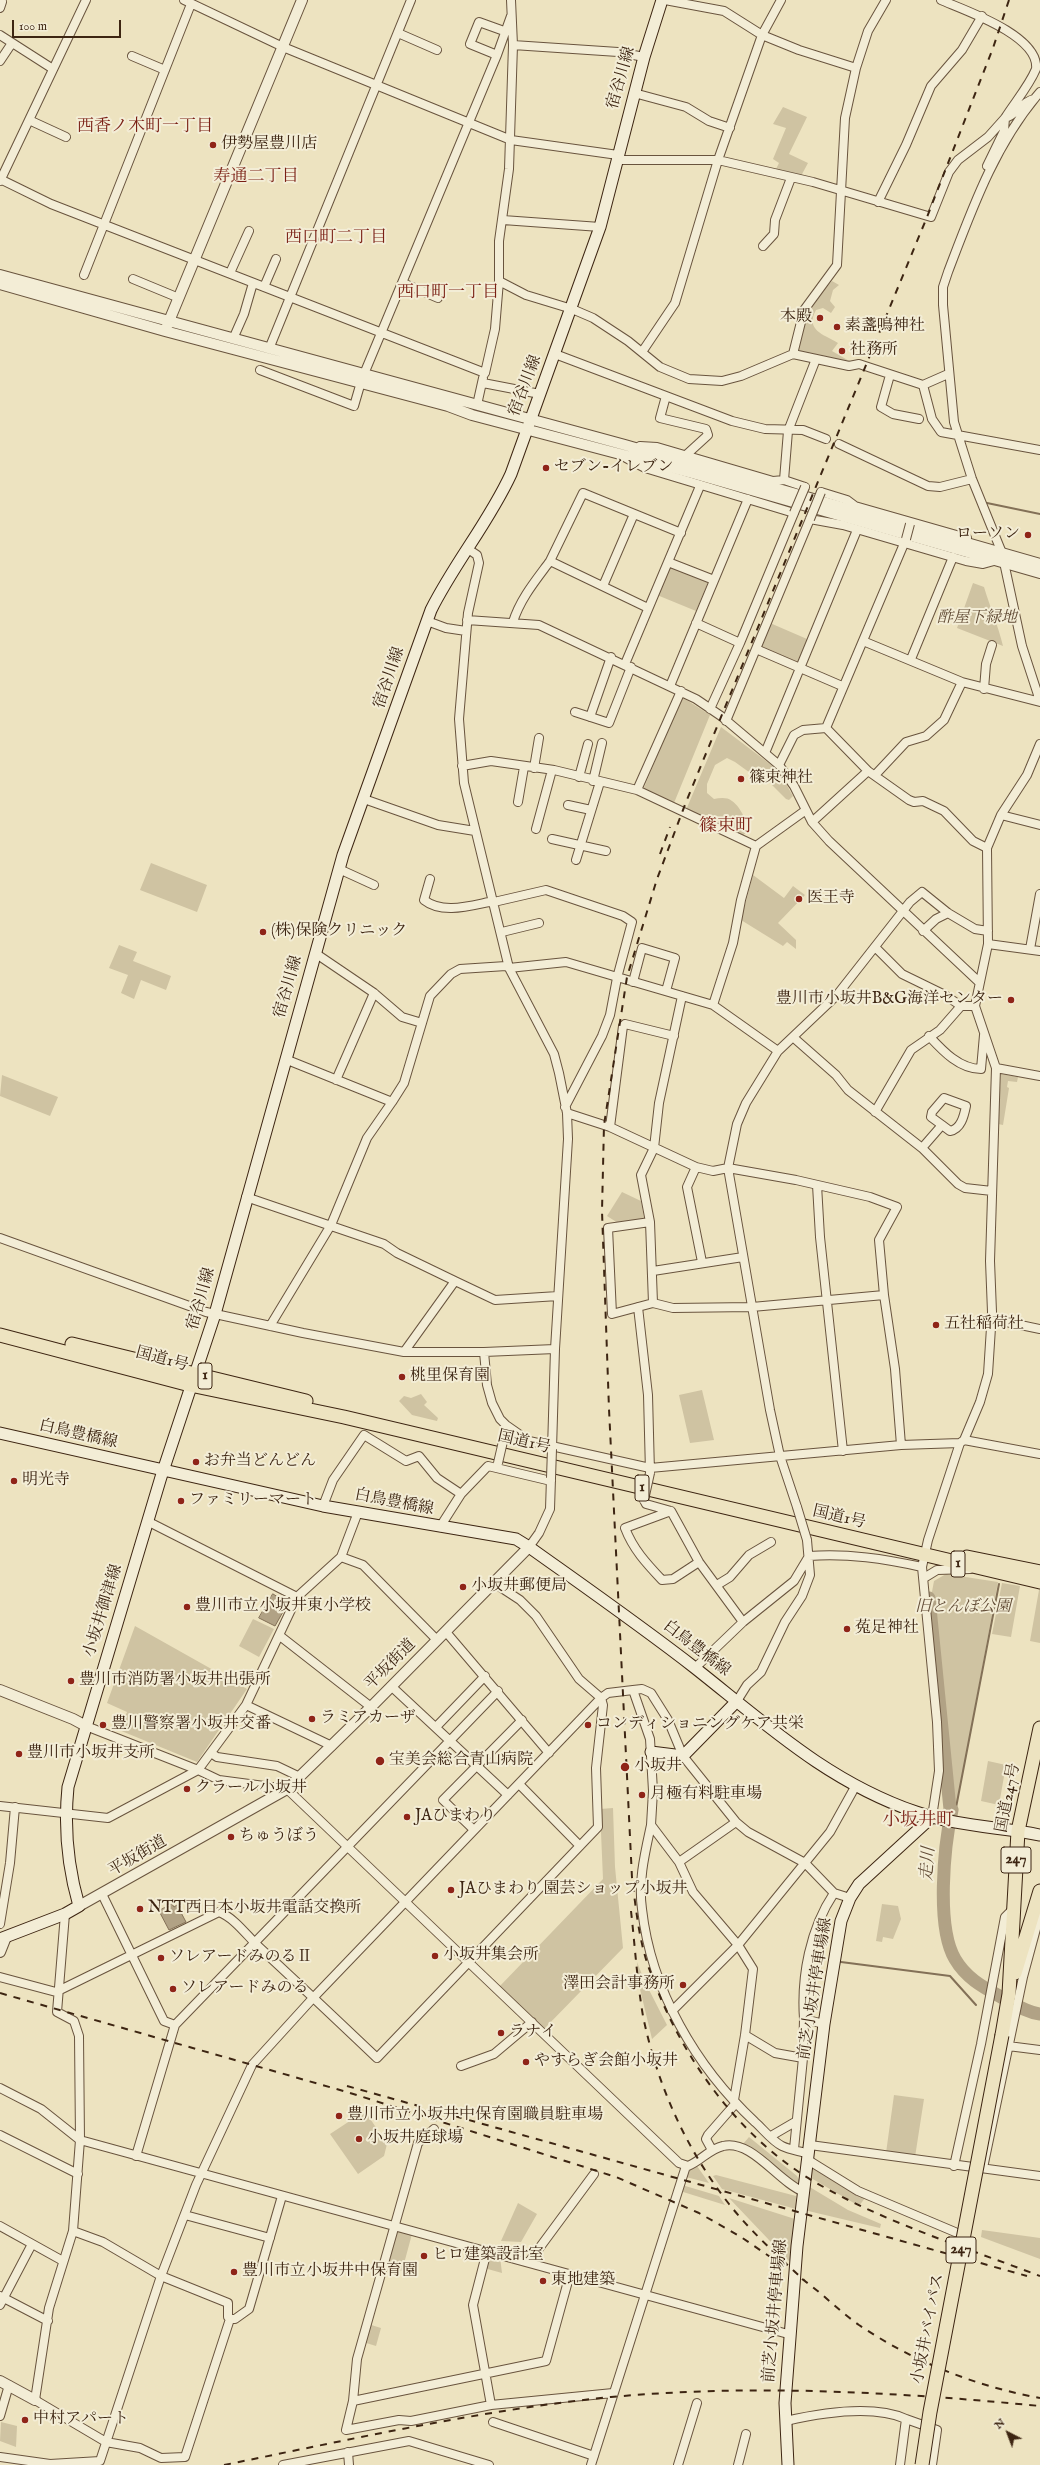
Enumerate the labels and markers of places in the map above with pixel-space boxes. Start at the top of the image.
place label: 伊勢屋豊川店 [221,135,317,155]
marker: 伊勢屋豊川店 [208,140,218,150]
place label: 本殿 [780,308,812,328]
marker: 本殿 [815,313,825,323]
place label: 素盞鳴神社 [845,317,925,337]
marker: 素盞鳴神社 [832,322,842,332]
place label: 社務所 [850,341,898,361]
marker: 社務所 [837,346,847,356]
place label: セブン-イレブン [554,458,673,478]
marker: セブン-イレブン [541,463,551,473]
place label: ローソン [956,525,1020,545]
marker: ローソン [1023,530,1033,540]
place label: 篠束神社 [749,769,813,789]
marker: 篠束神社 [736,774,746,784]
place label: 医王寺 [807,889,855,909]
marker: 医王寺 [794,894,804,904]
place label: (株)保険クリニック [271,922,407,942]
marker: (株)保険クリニック [258,927,268,937]
place label: 豊川市小坂井B&G海洋センター [776,990,1003,1010]
marker: 豊川市小坂井B&G海洋センター [1006,995,1016,1005]
place label: 五社稲荷社 [944,1315,1024,1335]
marker: 五社稲荷社 [931,1320,941,1330]
place label: 桃里保育園 [410,1367,490,1387]
marker: 桃里保育園 [397,1372,407,1382]
place label: お弁当どんどん [204,1452,316,1472]
marker: お弁当どんどん [191,1457,201,1467]
place label: 明光寺 [22,1471,70,1491]
marker: 明光寺 [9,1476,19,1486]
place label: ファミリーマート [189,1491,317,1511]
marker: ファミリーマート [176,1496,186,1506]
place label: 小坂井郵便局 [471,1577,567,1597]
marker: 小坂井郵便局 [458,1582,468,1592]
place label: 豊川市立小坂井東小学校 [195,1597,371,1617]
marker: 豊川市立小坂井東小学校 [182,1602,192,1612]
place label: 菟足神社 [855,1619,919,1639]
marker: 菟足神社 [842,1624,852,1634]
place label: 豊川市消防署小坂井出張所 [79,1671,271,1691]
marker: 豊川市消防署小坂井出張所 [66,1676,76,1686]
place label: ラミアカーザ [320,1709,416,1729]
marker: ラミアカーザ [307,1714,317,1724]
place label: 豊川警察署小坂井交番 [111,1715,271,1735]
place label: コンディショニングケア共栄 [596,1715,804,1735]
marker: 豊川警察署小坂井交番 [98,1720,108,1730]
marker: コンディショニングケア共栄 [583,1720,593,1730]
place label: 豊川市小坂井支所 [27,1744,155,1764]
marker: 豊川市小坂井支所 [14,1749,24,1759]
place label: 宝美会総合青山病院 [389,1751,533,1771]
marker: 宝美会総合青山病院 [374,1755,386,1767]
place label: 小坂井 [634,1757,682,1777]
marker: 小坂井 [619,1761,631,1773]
place label: クラール小坂井 [195,1779,307,1799]
marker: クラール小坂井 [182,1784,192,1794]
place label: 月極有料駐車場 [650,1785,762,1805]
marker: 月極有料駐車場 [637,1790,647,1800]
place label: JAひまわり [415,1807,496,1827]
marker: JAひまわり [402,1812,412,1822]
place label: ちゅうぼう [239,1827,319,1847]
marker: ちゅうぼう [226,1832,236,1842]
place label: JAひまわり 園芸ショップ小坂井 [459,1880,687,1900]
marker: JAひまわり 園芸ショップ小坂井 [446,1885,456,1895]
place label: NTT西日本小坂井電話交換所 [148,1899,361,1919]
marker: NTT西日本小坂井電話交換所 [135,1904,145,1914]
place label: 小坂井集会所 [443,1946,539,1966]
place label: ソレアードみのるⅡ [169,1948,313,1968]
marker: 小坂井集会所 [430,1951,440,1961]
marker: ソレアードみのるⅡ [156,1953,166,1963]
place label: 澤田会計事務所 [563,1975,675,1995]
place label: ソレアードみのる [181,1979,309,1999]
marker: 澤田会計事務所 [678,1980,688,1990]
marker: ソレアードみのる [168,1984,178,1994]
place label: ラナイ [509,2023,557,2043]
marker: ラナイ [496,2028,506,2038]
place label: やすらぎ会館小坂井 [534,2052,678,2072]
marker: やすらぎ会館小坂井 [521,2057,531,2067]
place label: 豊川市立小坂井中保育園職員駐車場 [347,2106,603,2126]
marker: 豊川市立小坂井中保育園職員駐車場 [334,2111,344,2121]
place label: 小坂井庭球場 [367,2129,463,2149]
marker: 小坂井庭球場 [354,2134,364,2144]
place label: ヒロ建築設計室 [432,2246,544,2266]
marker: ヒロ建築設計室 [419,2251,429,2261]
place label: 豊川市立小坂井中保育園 [242,2262,418,2282]
marker: 豊川市立小坂井中保育園 [229,2267,239,2277]
place label: 東地建築 [551,2271,615,2291]
marker: 東地建築 [538,2276,548,2286]
place label: 中村アパート [33,2410,129,2430]
marker: 中村アパート [20,2415,30,2425]

